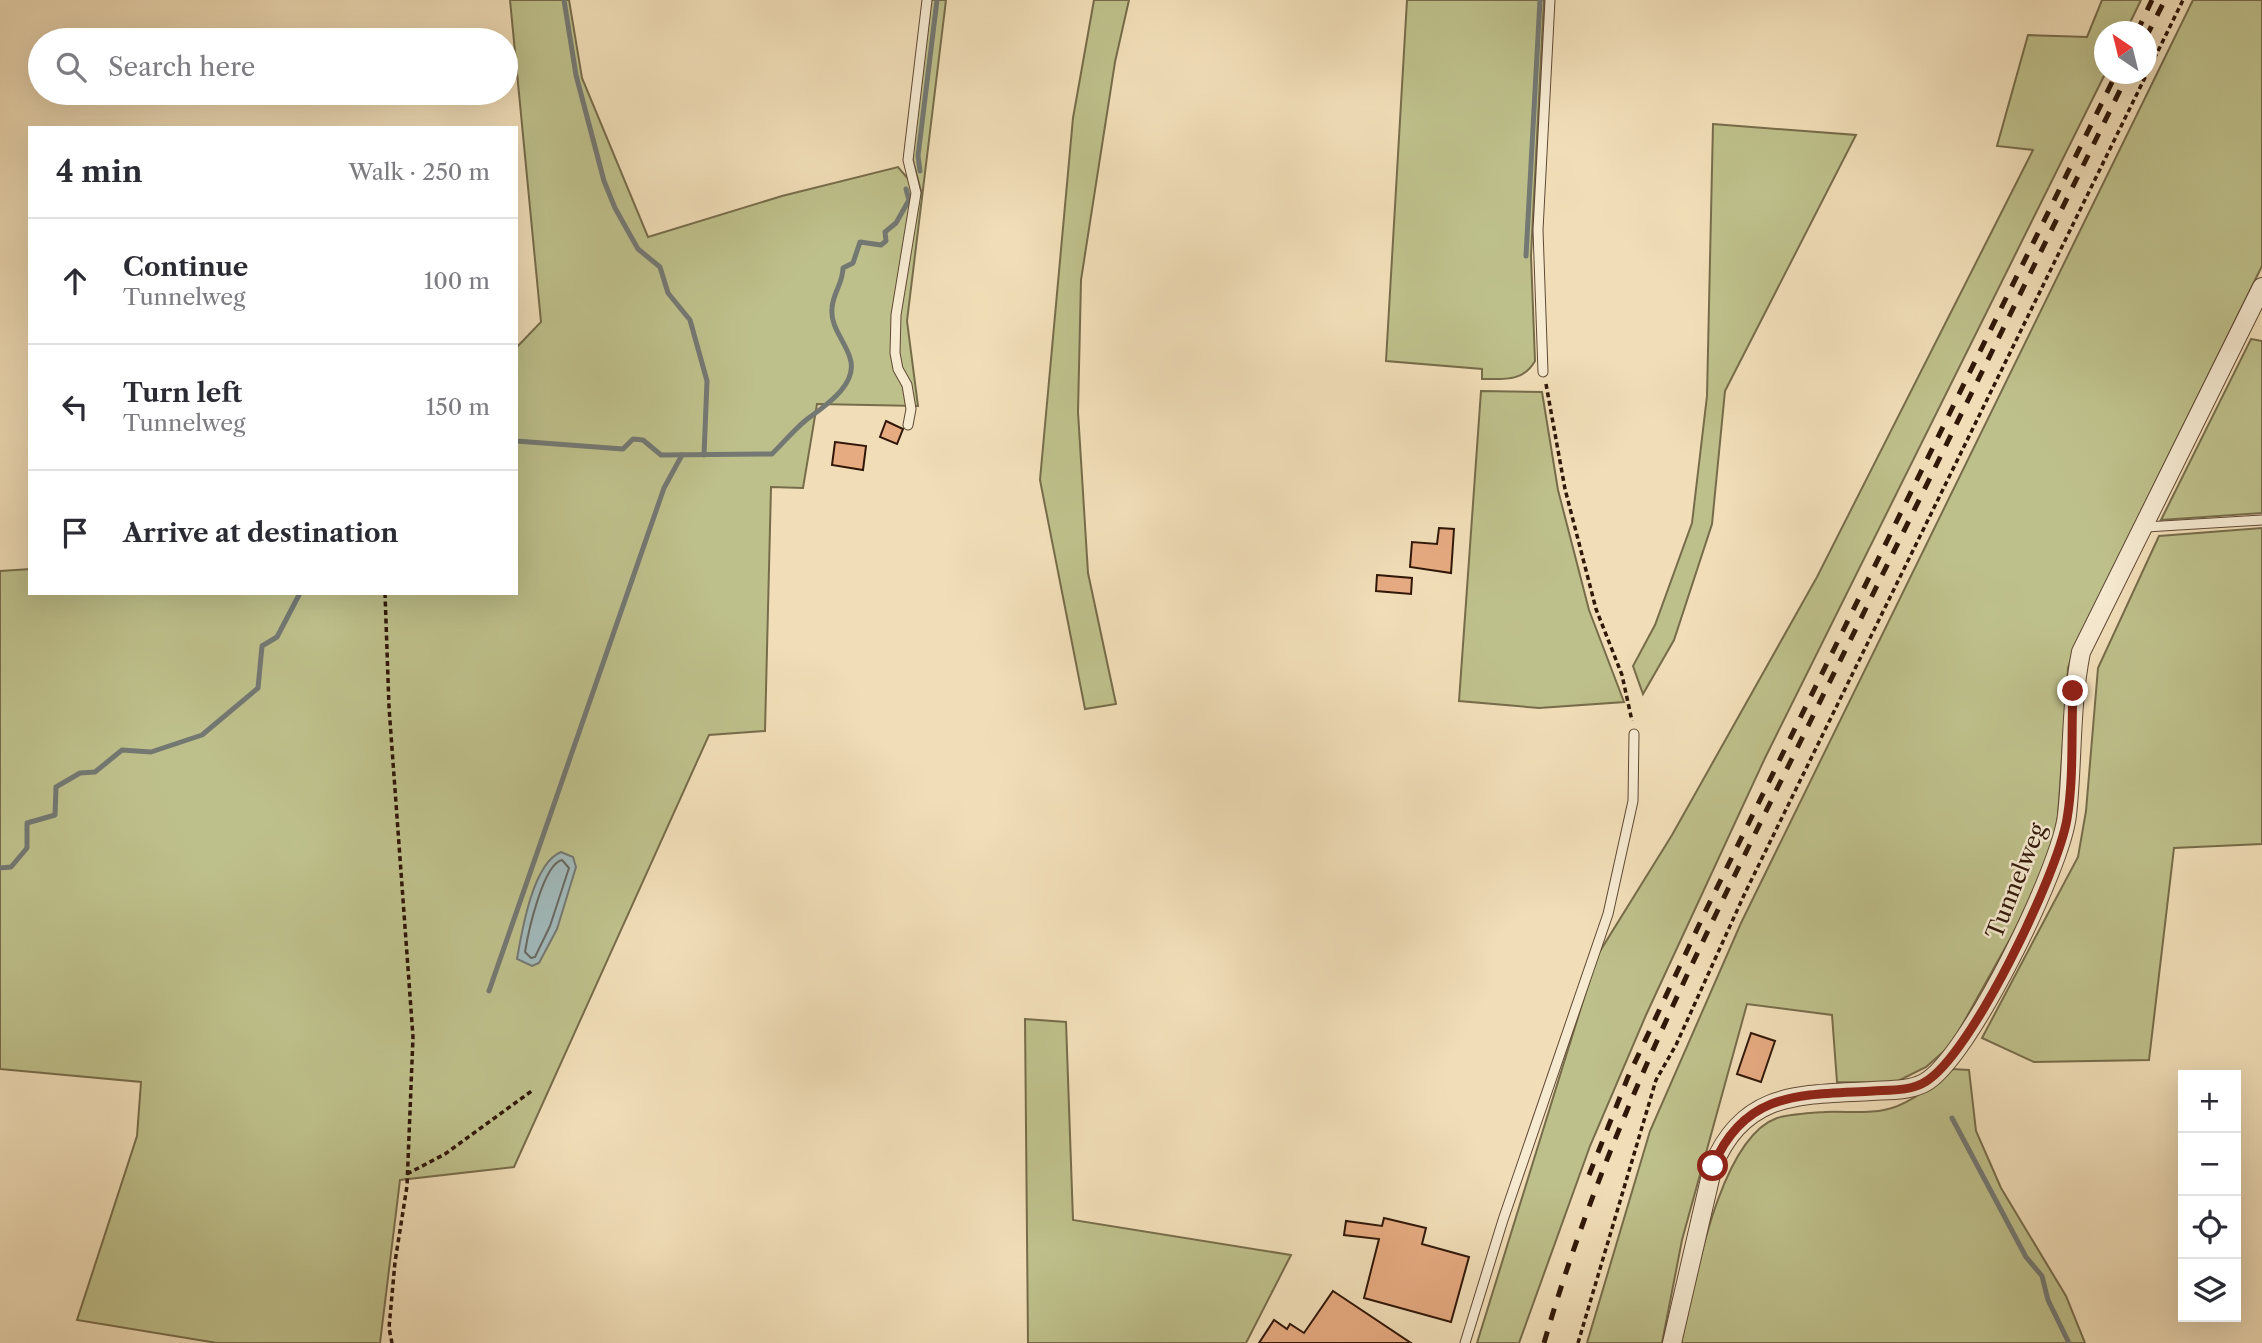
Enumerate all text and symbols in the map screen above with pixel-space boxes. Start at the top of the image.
north arrow [2094,21,2157,84]
search box [28,28,518,105]
icon: search [52,48,90,86]
text: Search here [108,51,255,83]
text: 4 min [56,153,142,190]
text: Walk · 250 m [349,158,490,186]
text: Continue [123,251,248,283]
icon: ahead [56,262,94,300]
text: 100 m [424,267,490,295]
text: Tunnelweg [123,283,245,311]
text: Turn left [123,377,242,409]
icon: left [56,388,94,426]
text: 150 m [426,393,490,421]
text: Tunnelweg [123,409,245,437]
icon: arrive [56,514,94,552]
text: Arrive at destination [123,517,398,549]
route end [2057,675,2088,706]
street label: Tunnelweg [1980,818,2052,943]
map controls [2178,1070,2241,1322]
button: + [2178,1070,2241,1133]
button: − [2178,1133,2241,1196]
route start [1697,1150,1728,1181]
button: locate [2178,1196,2241,1259]
button: layers [2178,1259,2241,1322]

